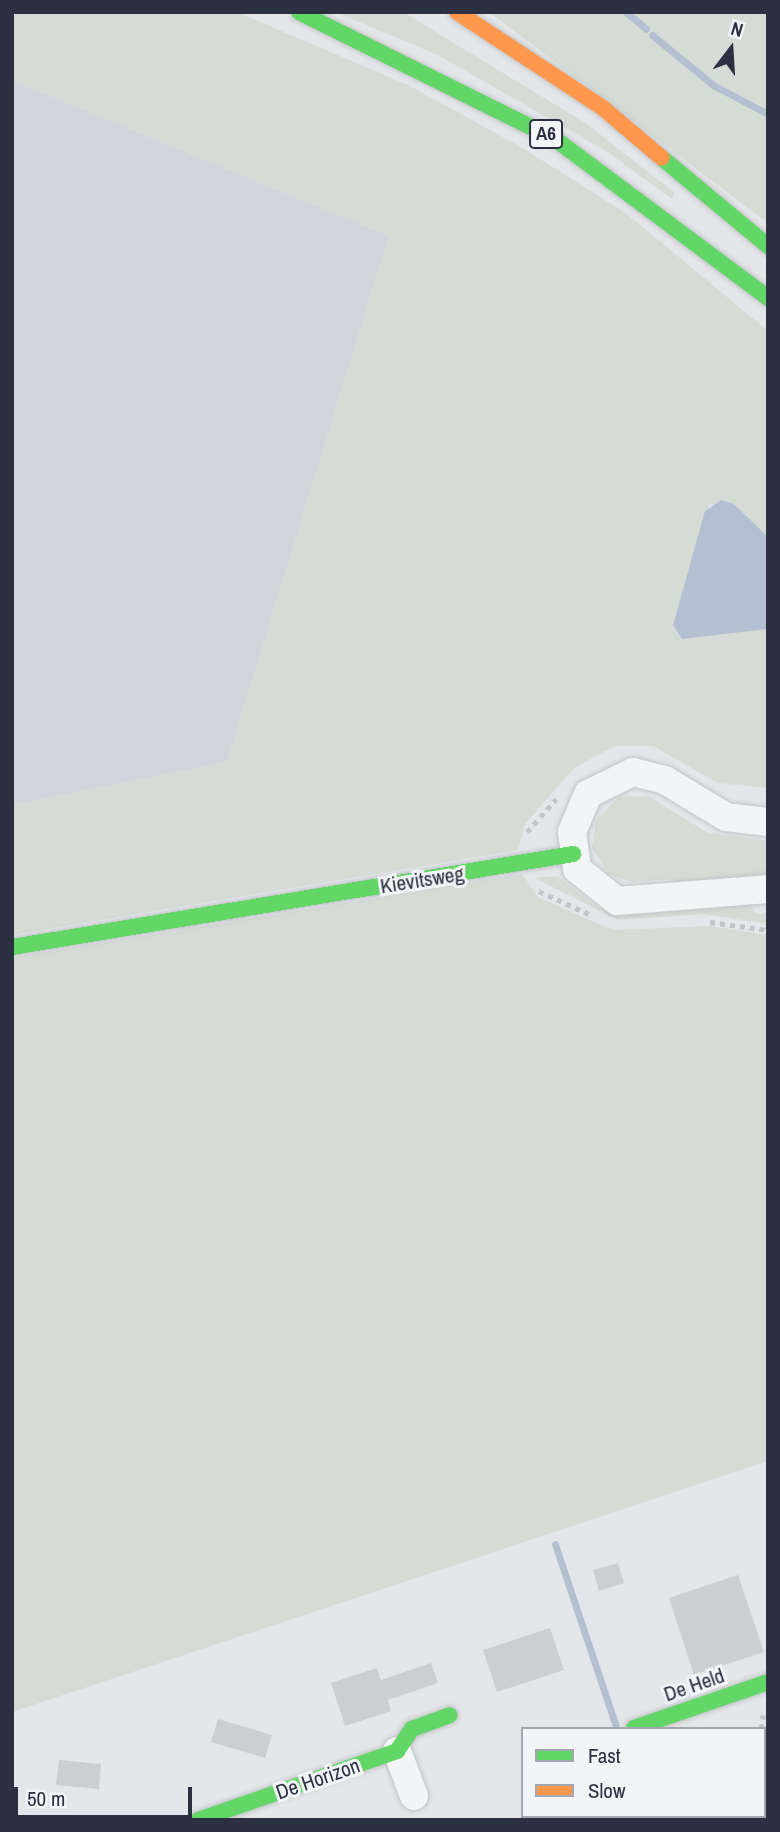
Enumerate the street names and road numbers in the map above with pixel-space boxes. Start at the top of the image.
road number: A6 [528,118,564,150]
street label: Kievitsweg [378,861,466,899]
street label: De Held [660,1663,728,1707]
street label: De Horizon [273,1753,363,1805]

